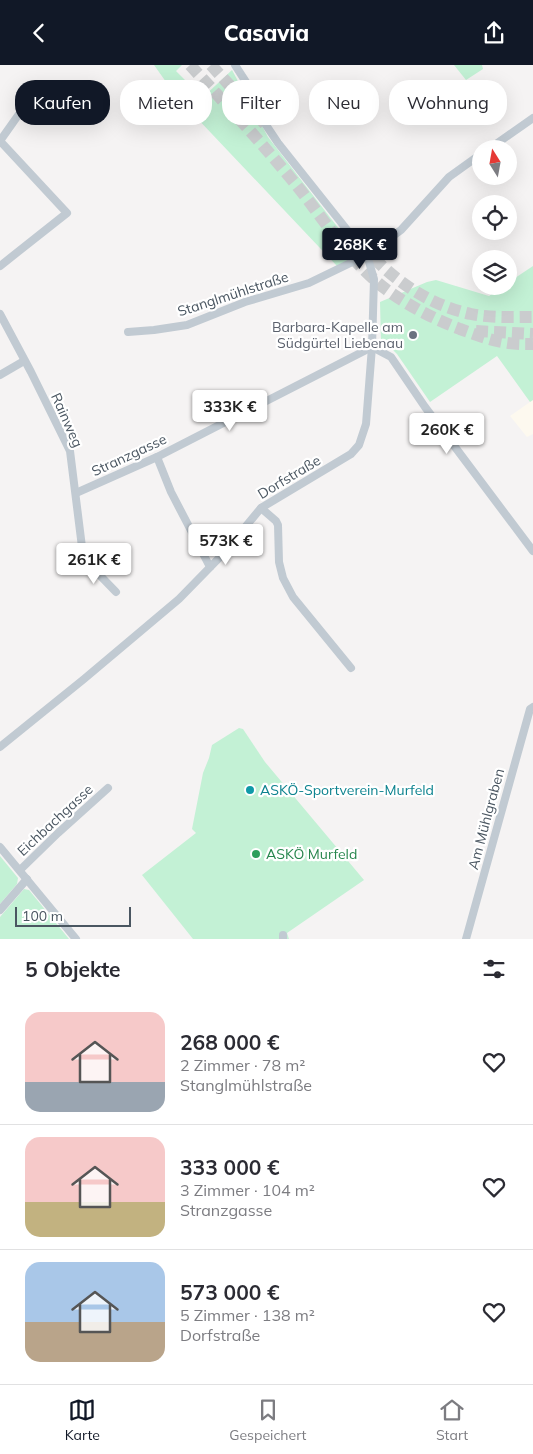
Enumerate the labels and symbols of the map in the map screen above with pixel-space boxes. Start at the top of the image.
north arrow [472,140,518,185]
pin: 268K € [319,227,401,270]
street label: Stanglmühlstraße [175,268,291,320]
place label: Barbara-Kapelle am Südgürtel Liebenau [272,318,403,352]
marker: Barbara-Kapelle am Südgürtel Liebenau [407,329,419,341]
pin: 333K € [189,389,271,432]
street label: Rainweg [47,390,87,450]
pin: 260K € [406,413,488,455]
street label: Stranzgasse [89,430,169,480]
street label: Dorfstraße [254,451,324,503]
pin: 573K € [185,523,267,566]
pin: 261K € [53,543,135,585]
street label: Am Mühlgraben [464,766,508,872]
street label: Eichbachgasse [13,780,97,860]
place label: ASKÖ-Sportverein-Murfeld [260,781,434,799]
marker: ASKÖ-Sportverein-Murfeld [244,784,256,796]
place label: ASKÖ Murfeld [266,845,357,863]
marker: ASKÖ Murfeld [250,848,262,860]
scale bar [15,904,131,927]

